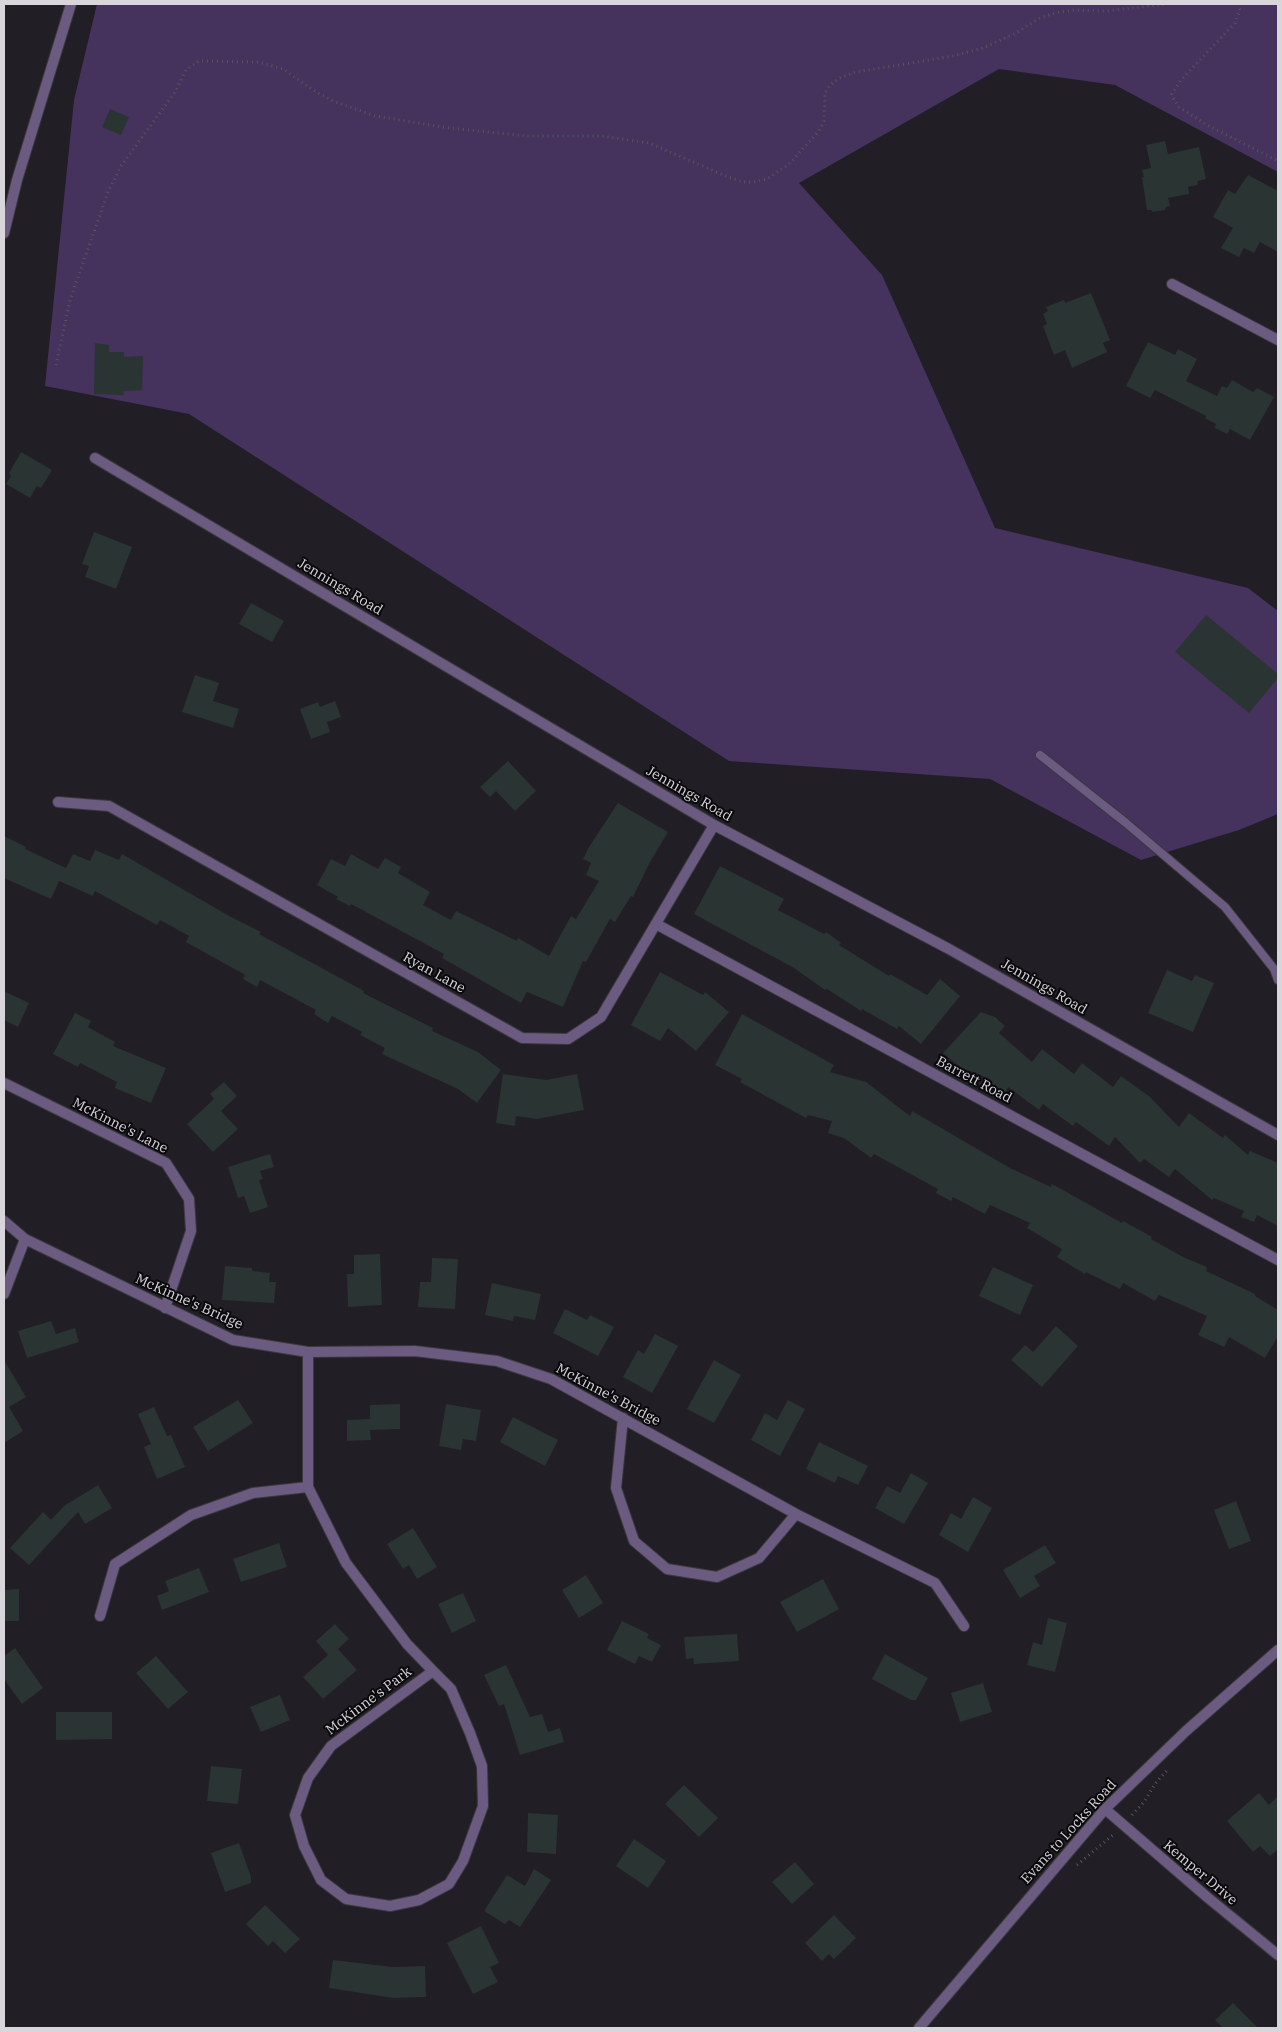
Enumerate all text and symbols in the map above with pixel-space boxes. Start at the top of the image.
street label: Jennings Road [294,555,386,619]
street label: Jennings Road [643,763,735,825]
street label: Ryan Lane [400,949,468,997]
street label: Jennings Road [998,956,1090,1018]
street label: Barrett Road [933,1053,1015,1107]
street label: McKinne's Lane [70,1095,170,1157]
street label: McKinne's Bridge [133,1271,245,1333]
street label: McKinne's Bridge [553,1360,663,1430]
street label: McKinne's Park [323,1663,415,1739]
street label: Evans to Locks Road [1018,1777,1120,1887]
street label: Kemper Drive [1160,1837,1240,1909]

